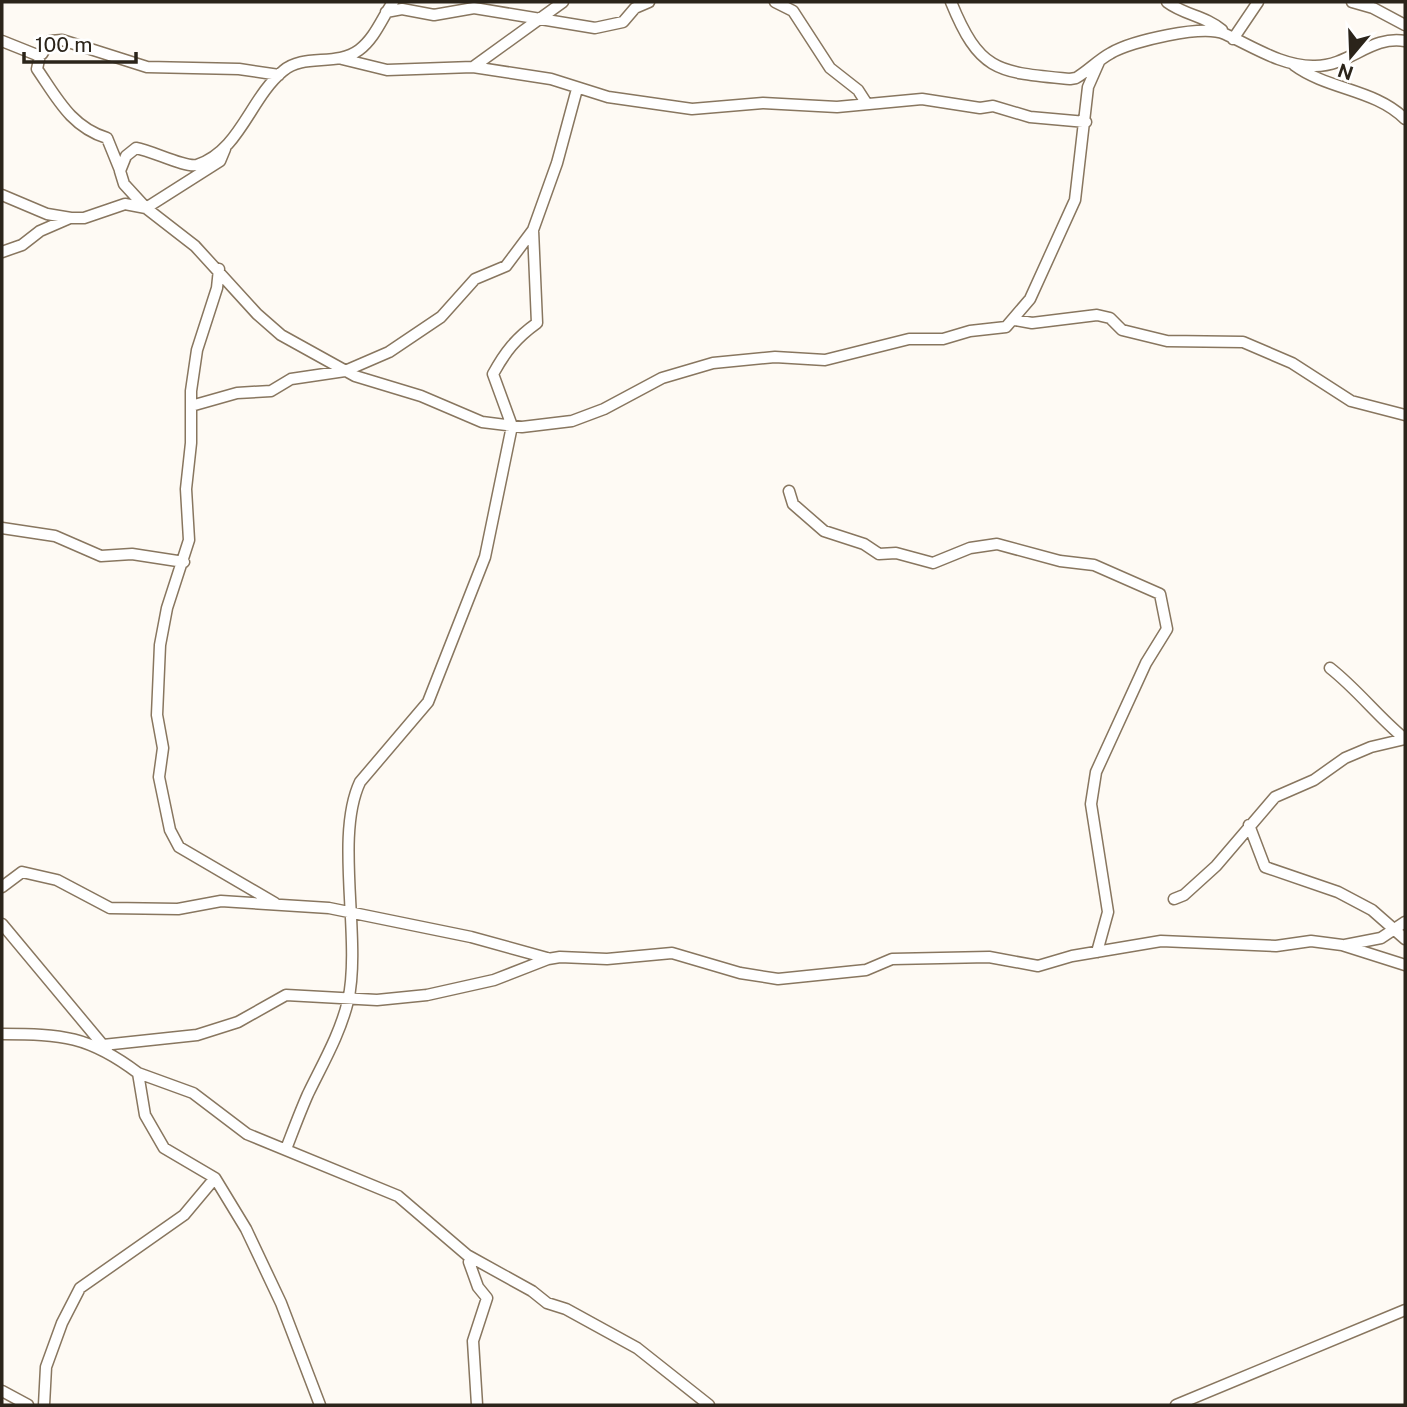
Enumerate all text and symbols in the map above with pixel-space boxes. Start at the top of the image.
scale bar [24,21,136,65]
north arrow [1316,21,1386,91]
text: 100 m [35,32,92,57]
text: N [1335,59,1356,85]

